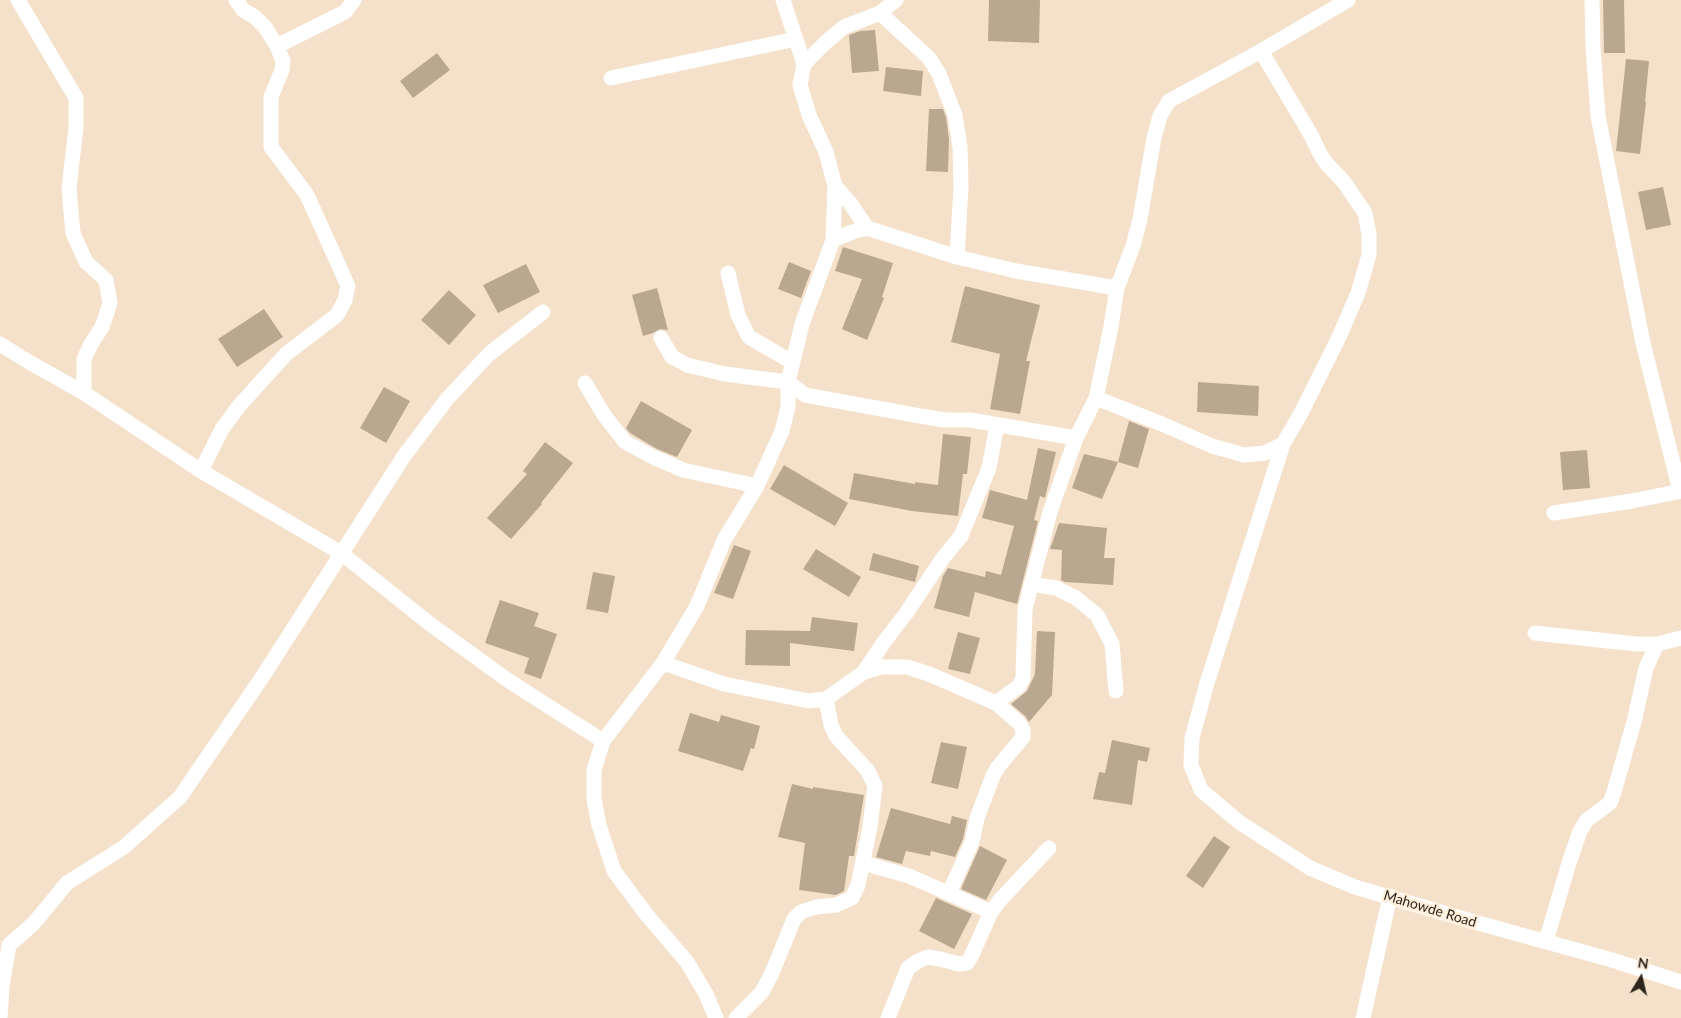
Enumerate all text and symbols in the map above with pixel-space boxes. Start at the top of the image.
street label: Mahowde Road [1382,887,1478,931]
north arrow [1616,953,1666,1003]
text: N [1637,953,1650,972]

